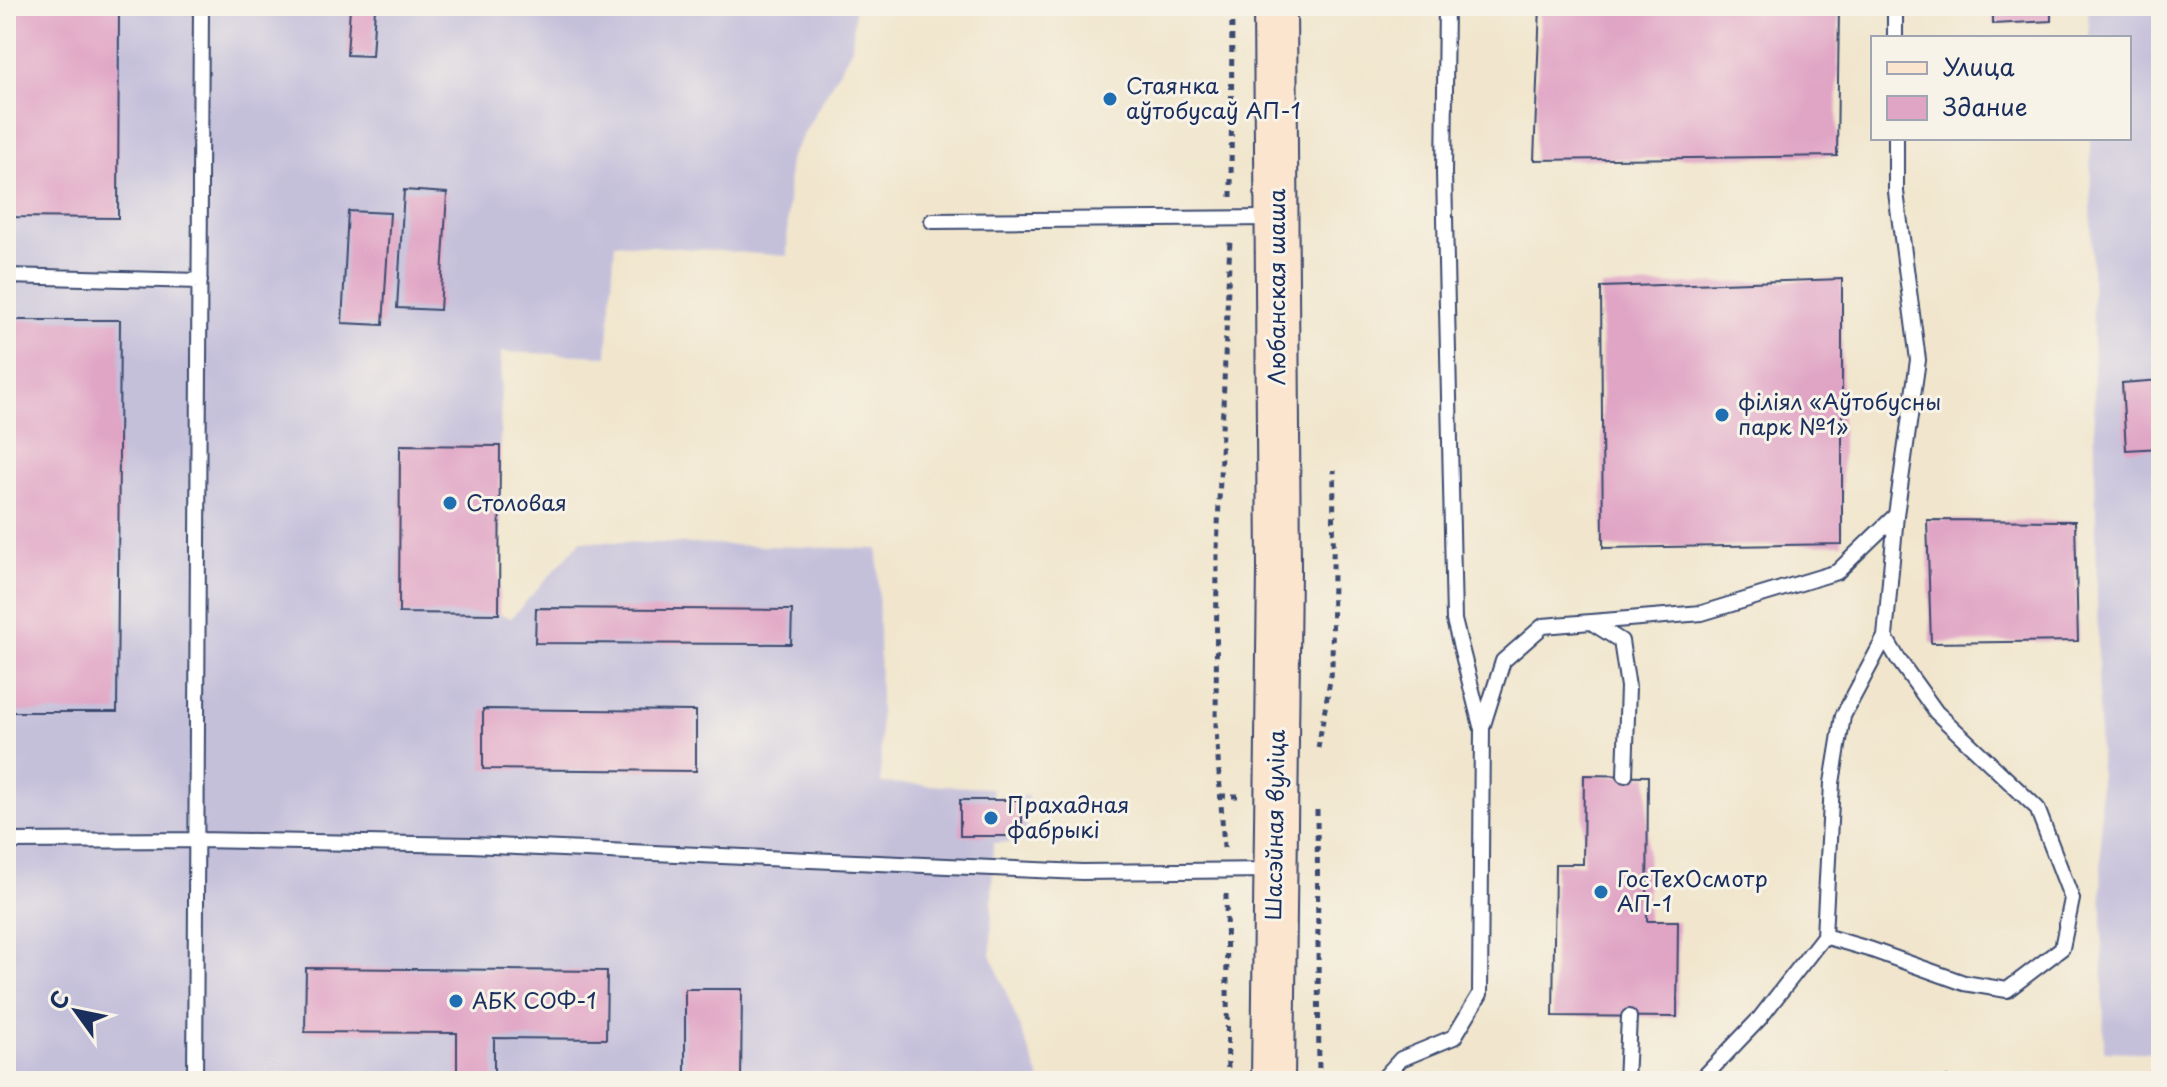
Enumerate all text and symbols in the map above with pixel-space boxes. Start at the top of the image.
legend [1871,36,2131,140]
text: Улица [1943,48,2015,84]
place label: Стаянка аўтобусаў АП-1 [1126,68,1301,126]
text: Здание [1943,88,2028,124]
marker: Стаянка аўтобусаў АП-1 [1101,90,1119,108]
street label: Любанская шаша [1259,188,1292,385]
place label: філіял «Аўтобусны парк №1» [1738,384,1941,442]
marker: філіял «Аўтобусны парк №1» [1713,406,1731,424]
place label: Столовая [466,485,567,518]
marker: Столовая [441,494,459,512]
street label: Шасэйная вуліца [1255,729,1292,921]
place label: Прахадная фабрыкі [1007,787,1129,845]
marker: Прахадная фабрыкі [982,809,1000,827]
place label: ГосТехОсмотр АП-1 [1617,861,1768,919]
marker: ГосТехОсмотр АП-1 [1592,883,1610,901]
north arrow [36,971,116,1051]
text: С [40,983,76,1015]
place label: АБК СОФ-1 [472,983,597,1016]
marker: АБК СОФ-1 [447,992,465,1010]

